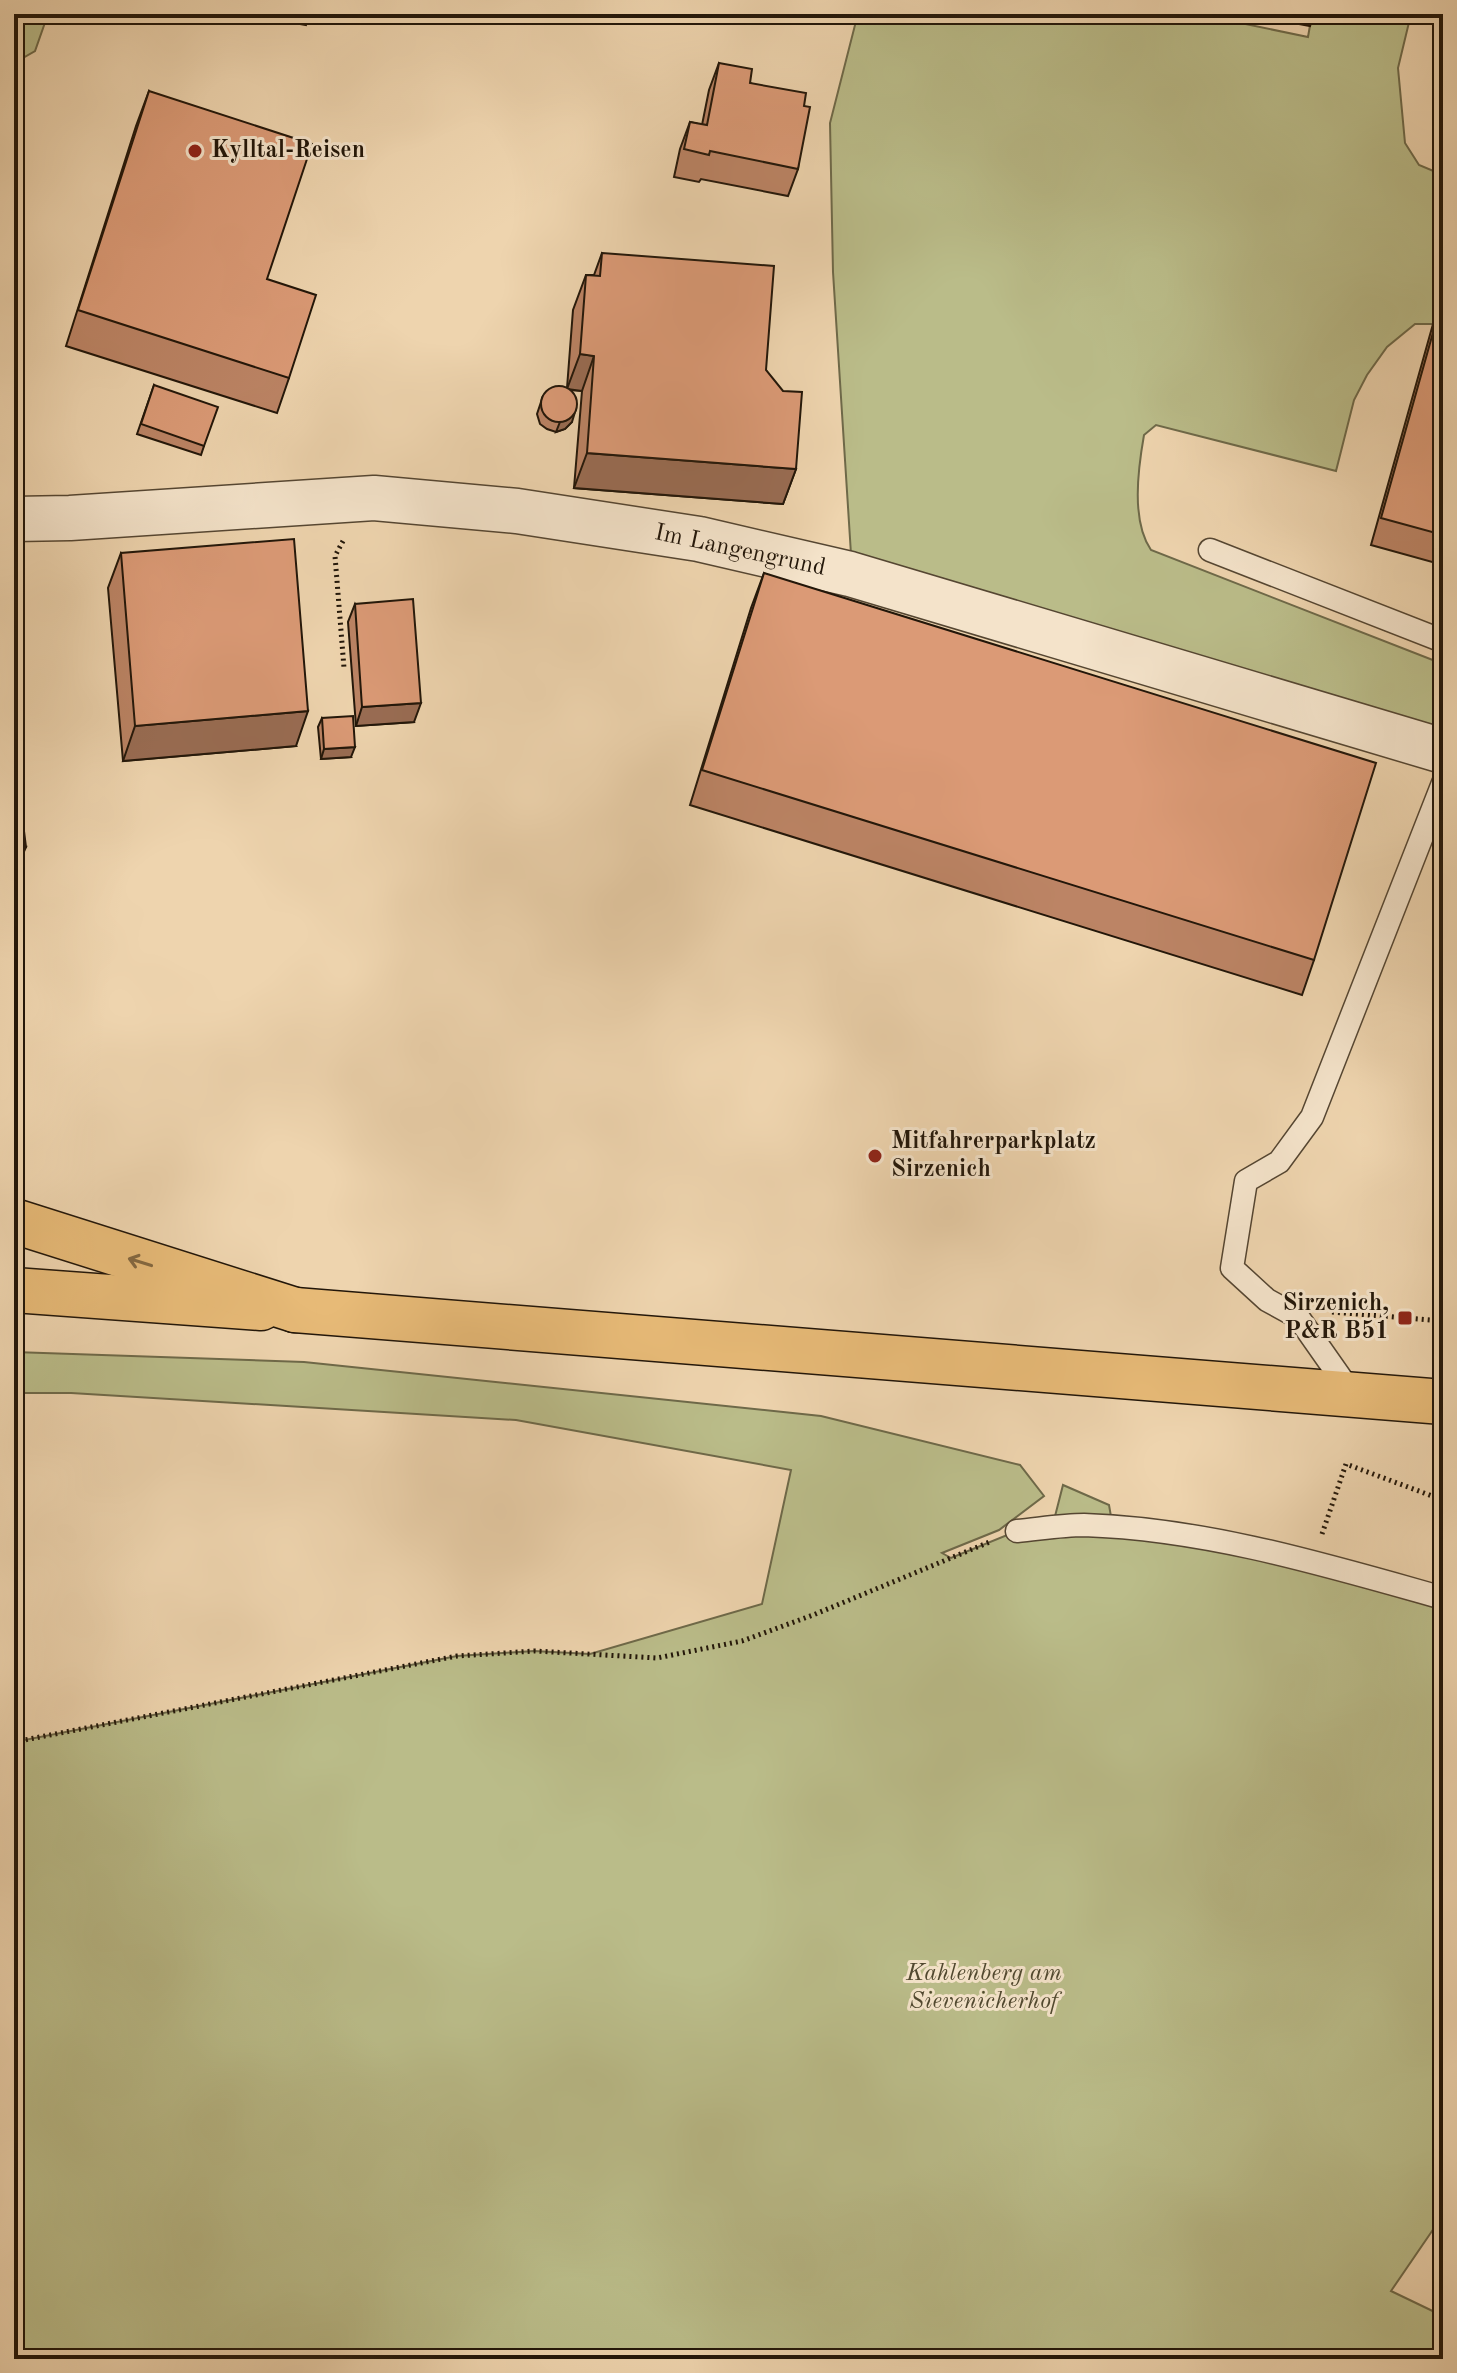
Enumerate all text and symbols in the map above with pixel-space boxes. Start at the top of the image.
place label: Kylltal-Reisen [211,139,365,163]
marker: Kylltal-Reisen [186,142,204,160]
street label: Im Langengrund [652,521,828,581]
place label: Mitfahrerparkplatz Sirzenich [891,1130,1096,1182]
marker: Mitfahrerparkplatz Sirzenich [866,1147,884,1165]
one-way arrow [128,1253,153,1268]
place label: Sirzenich, P&R B51 [1282,1292,1389,1344]
marker: Sirzenich, P&R B51 [1396,1309,1414,1327]
park label: Kahlenberg am Sievenicherhof [905,1962,1063,2014]

